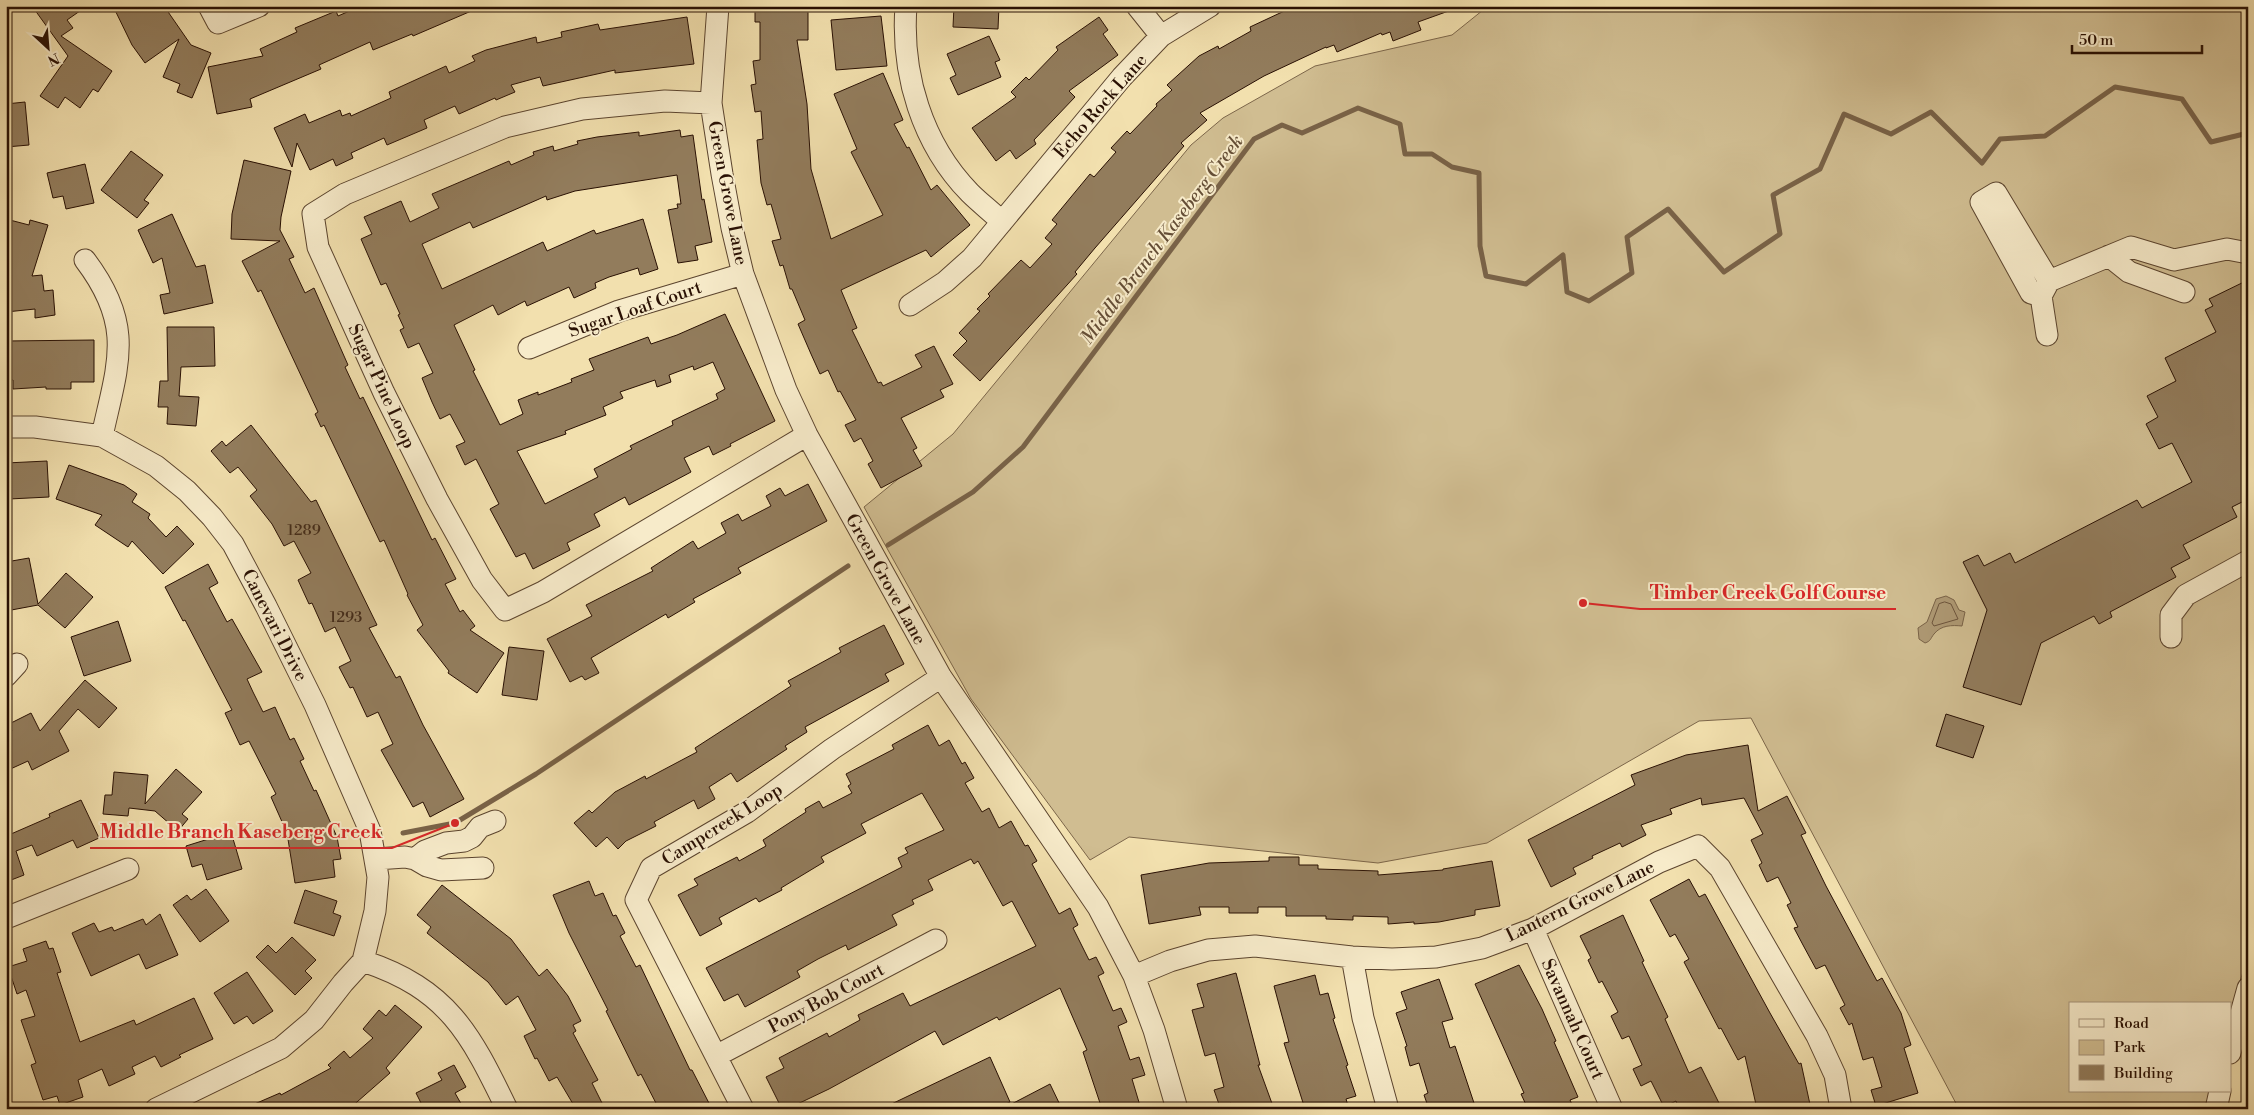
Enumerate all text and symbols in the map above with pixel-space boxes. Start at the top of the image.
north arrow [22,22,72,72]
scale bar [2072,22,2202,54]
text: 50 m [2079,31,2113,50]
text: N [44,48,62,69]
street label: Echo Rock Lane [1049,49,1152,163]
street label: Green Grove Lane [702,119,753,267]
water label: Middle Branch Kaseberg Creek [1075,130,1249,349]
street label: Sugar Loaf Court [566,276,705,343]
street label: Sugar Pine Loop [343,320,420,452]
street label: Green Grove Lane [840,510,931,649]
house number: 1289 [287,521,321,540]
street label: Canevari Drive [236,565,313,685]
callout: Timber Creek Golf Course [1640,575,1896,609]
text: Timber Creek Golf Course [1650,581,1886,605]
house number: 1293 [330,608,362,627]
street label: Campcreek Loop [658,778,787,871]
callout: Middle Branch Kaseberg Creek [90,814,392,848]
text: Middle Branch Kaseberg Creek [100,820,382,844]
street label: Lantern Grove Lane [1502,856,1658,947]
street label: Savannah Court [1536,955,1610,1084]
street label: Pony Bob Court [764,958,889,1039]
legend [2069,1002,2232,1092]
text: Road [2114,1014,2149,1033]
text: Park [2114,1038,2146,1057]
text: Building [2113,1064,2173,1083]

